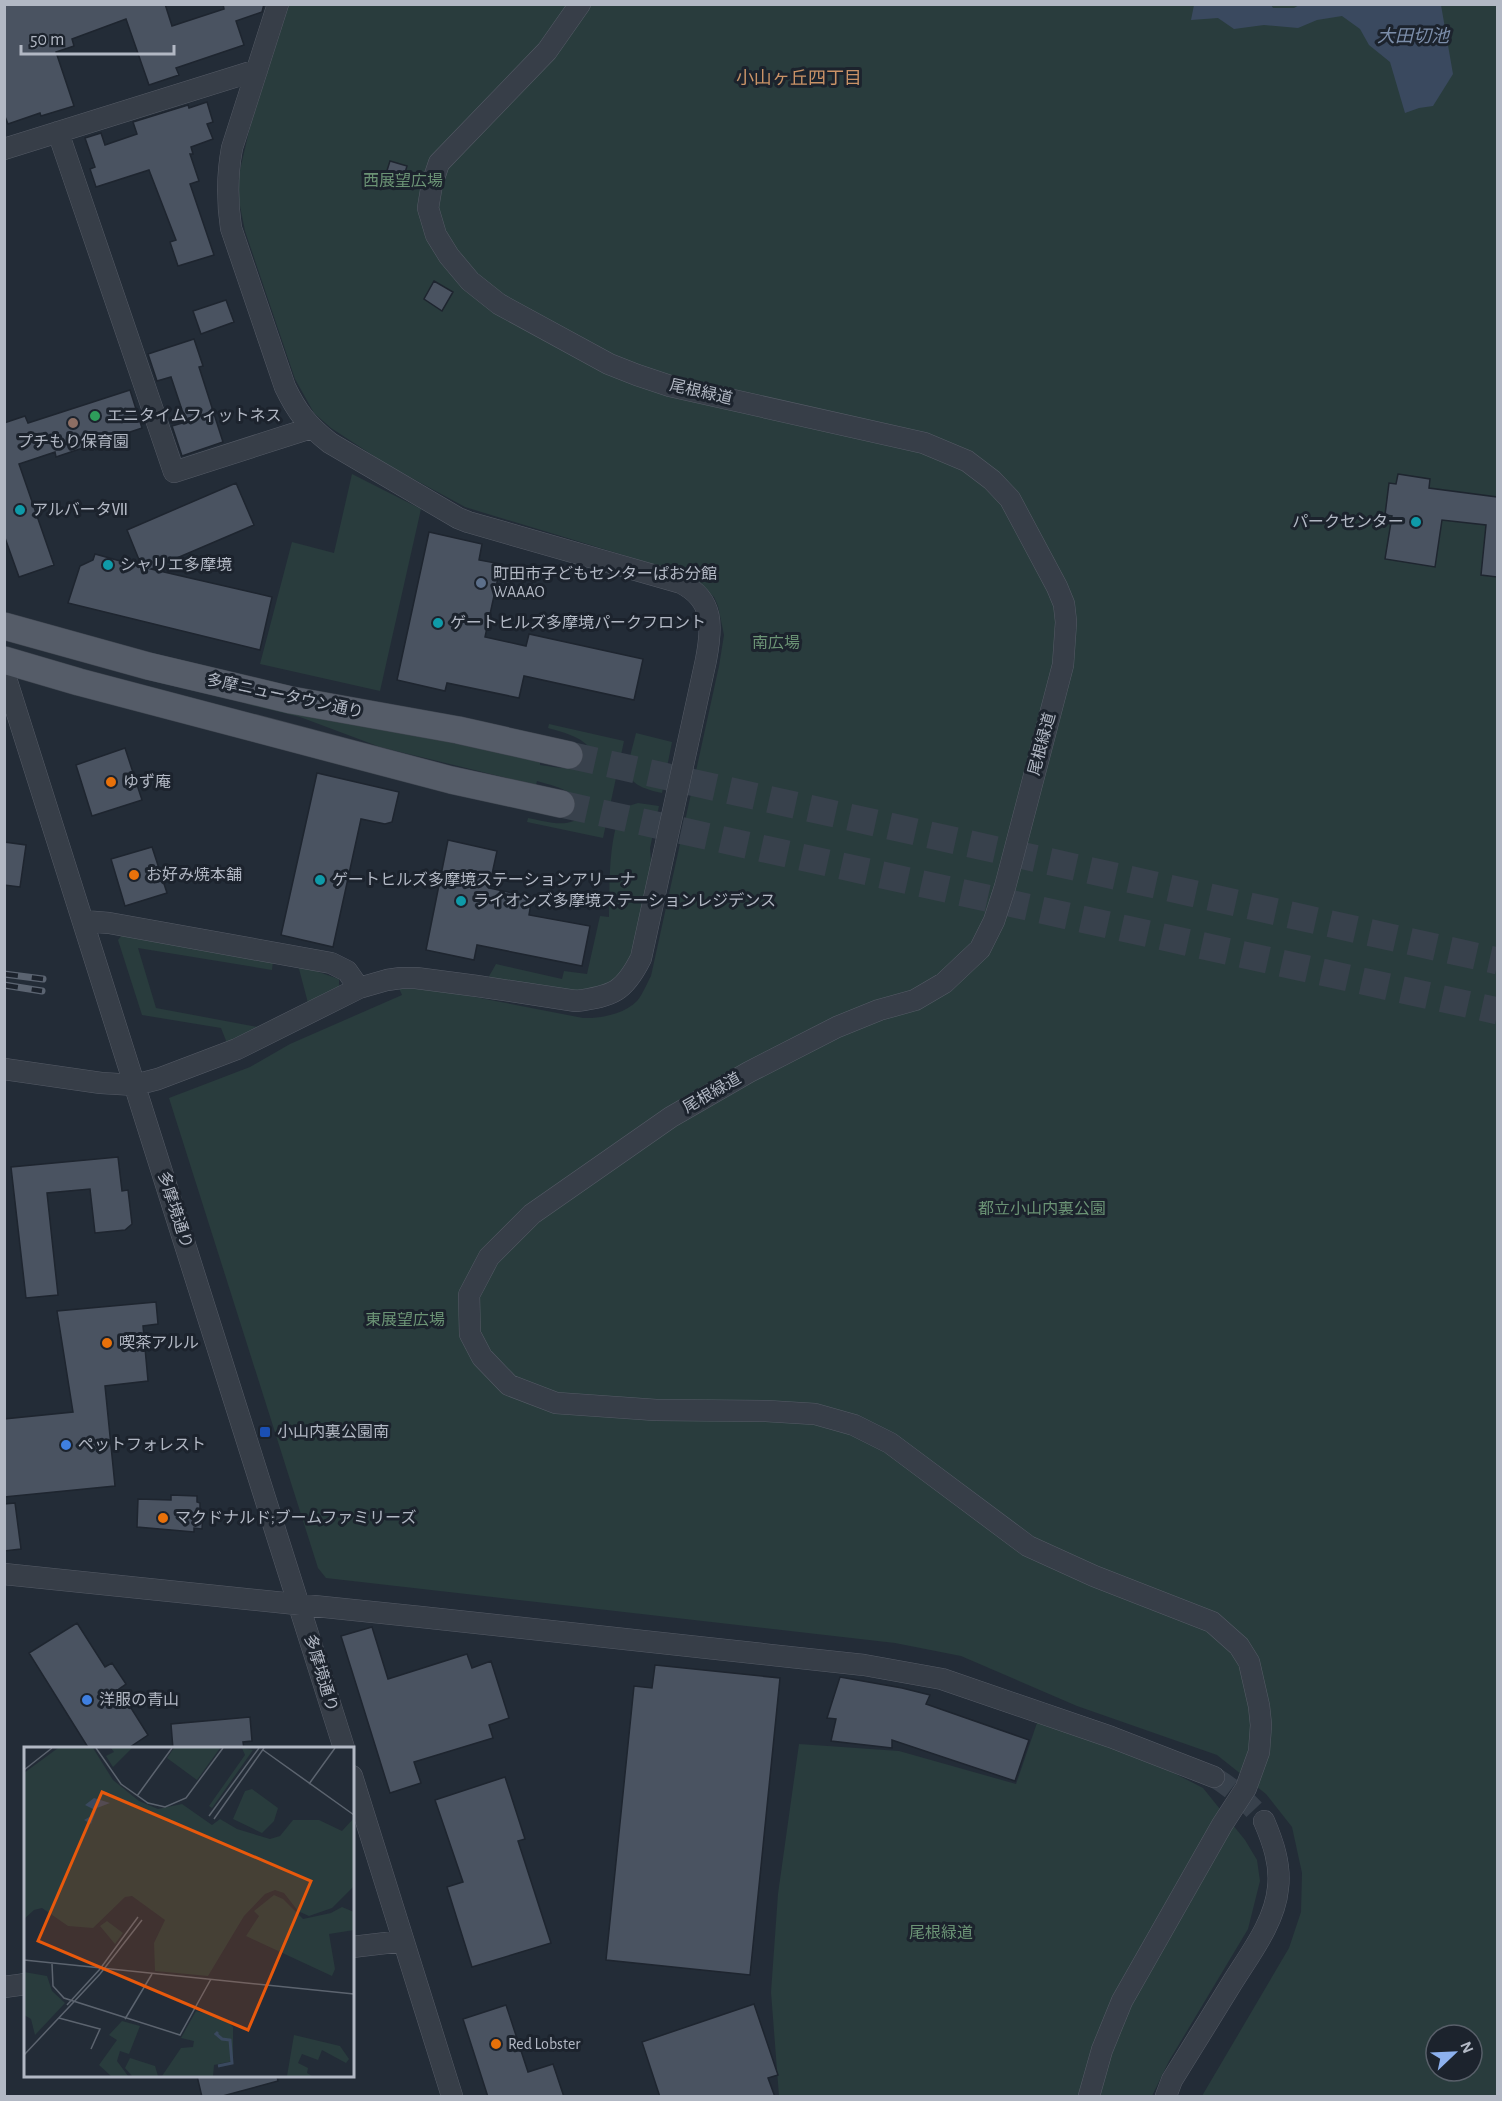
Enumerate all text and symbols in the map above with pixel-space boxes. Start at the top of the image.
scale bar [21,18,174,56]
water label: 大田切池 [1377,26,1451,46]
text: 50 m [30,31,64,49]
district label: 小山ヶ丘四丁目 [736,69,862,88]
park label: 西展望広場 [363,173,443,189]
street label: 尾根緑道 [668,376,734,407]
place label: エニタイムフィットネス [107,407,281,424]
marker: エニタイムフィットネス [88,409,102,423]
marker: プチもり保育園 [66,416,80,430]
place label: プチもり保育園 [17,433,129,450]
place label: アルバータⅦ [32,501,128,518]
marker: アルバータⅦ [13,503,27,517]
place label: パークセンター [1292,513,1404,530]
marker: パークセンター [1409,515,1423,529]
place label: シャリエ多摩境 [120,556,232,573]
marker: シャリエ多摩境 [101,558,115,572]
place label: 町田市子どもセンターぱお分館 WAAAO [493,565,717,600]
marker: 町田市子どもセンターぱお分館 WAAAO [474,576,488,590]
place label: ゲートヒルズ多摩境パークフロント [450,614,706,631]
marker: ゲートヒルズ多摩境パークフロント [431,616,445,630]
park label: 南広場 [752,635,800,651]
street label: 多摩ニュータウン通り [205,671,365,720]
street label: 尾根緑道 [1025,711,1058,777]
place label: ゆず庵 [123,773,171,790]
marker: ゆず庵 [104,775,118,789]
place label: お好み焼本舗 [146,866,242,883]
marker: お好み焼本舗 [127,868,141,882]
place label: ゲートヒルズ多摩境ステーションアリーナ [332,871,636,888]
marker: ゲートヒルズ多摩境ステーションアリーナ [313,873,327,887]
place label: ライオンズ多摩境ステーションレジデンス [473,892,776,909]
marker: ライオンズ多摩境ステーションレジデンス [454,894,468,908]
street label: 尾根緑道 [680,1069,744,1116]
street label: 多摩境通り [155,1169,196,1251]
park label: 都立小山内裏公園 [978,1200,1106,1217]
park label: 東展望広場 [365,1312,445,1328]
place label: 喫茶アルル [119,1335,199,1351]
marker: 喫茶アルル [100,1336,114,1350]
place label: 小山内裏公園南 [277,1423,389,1440]
marker: 小山内裏公園南 [258,1425,272,1439]
place label: ペットフォレスト [78,1437,206,1453]
marker: ペットフォレスト [59,1438,73,1452]
place label: マクドナルド;ブームファミリーズ [175,1509,416,1526]
marker: マクドナルド;ブームファミリーズ [156,1511,170,1525]
street label: 多摩境通り [302,1632,341,1714]
place label: 洋服の青山 [99,1691,179,1708]
marker: 洋服の青山 [80,1693,94,1707]
inset map [24,1747,354,2077]
park label: 尾根緑道 [909,1924,973,1941]
north arrow [1424,2023,1484,2083]
place label: Red Lobster [508,2036,581,2052]
marker: Red Lobster [489,2037,503,2051]
text: N [1457,2039,1476,2056]

